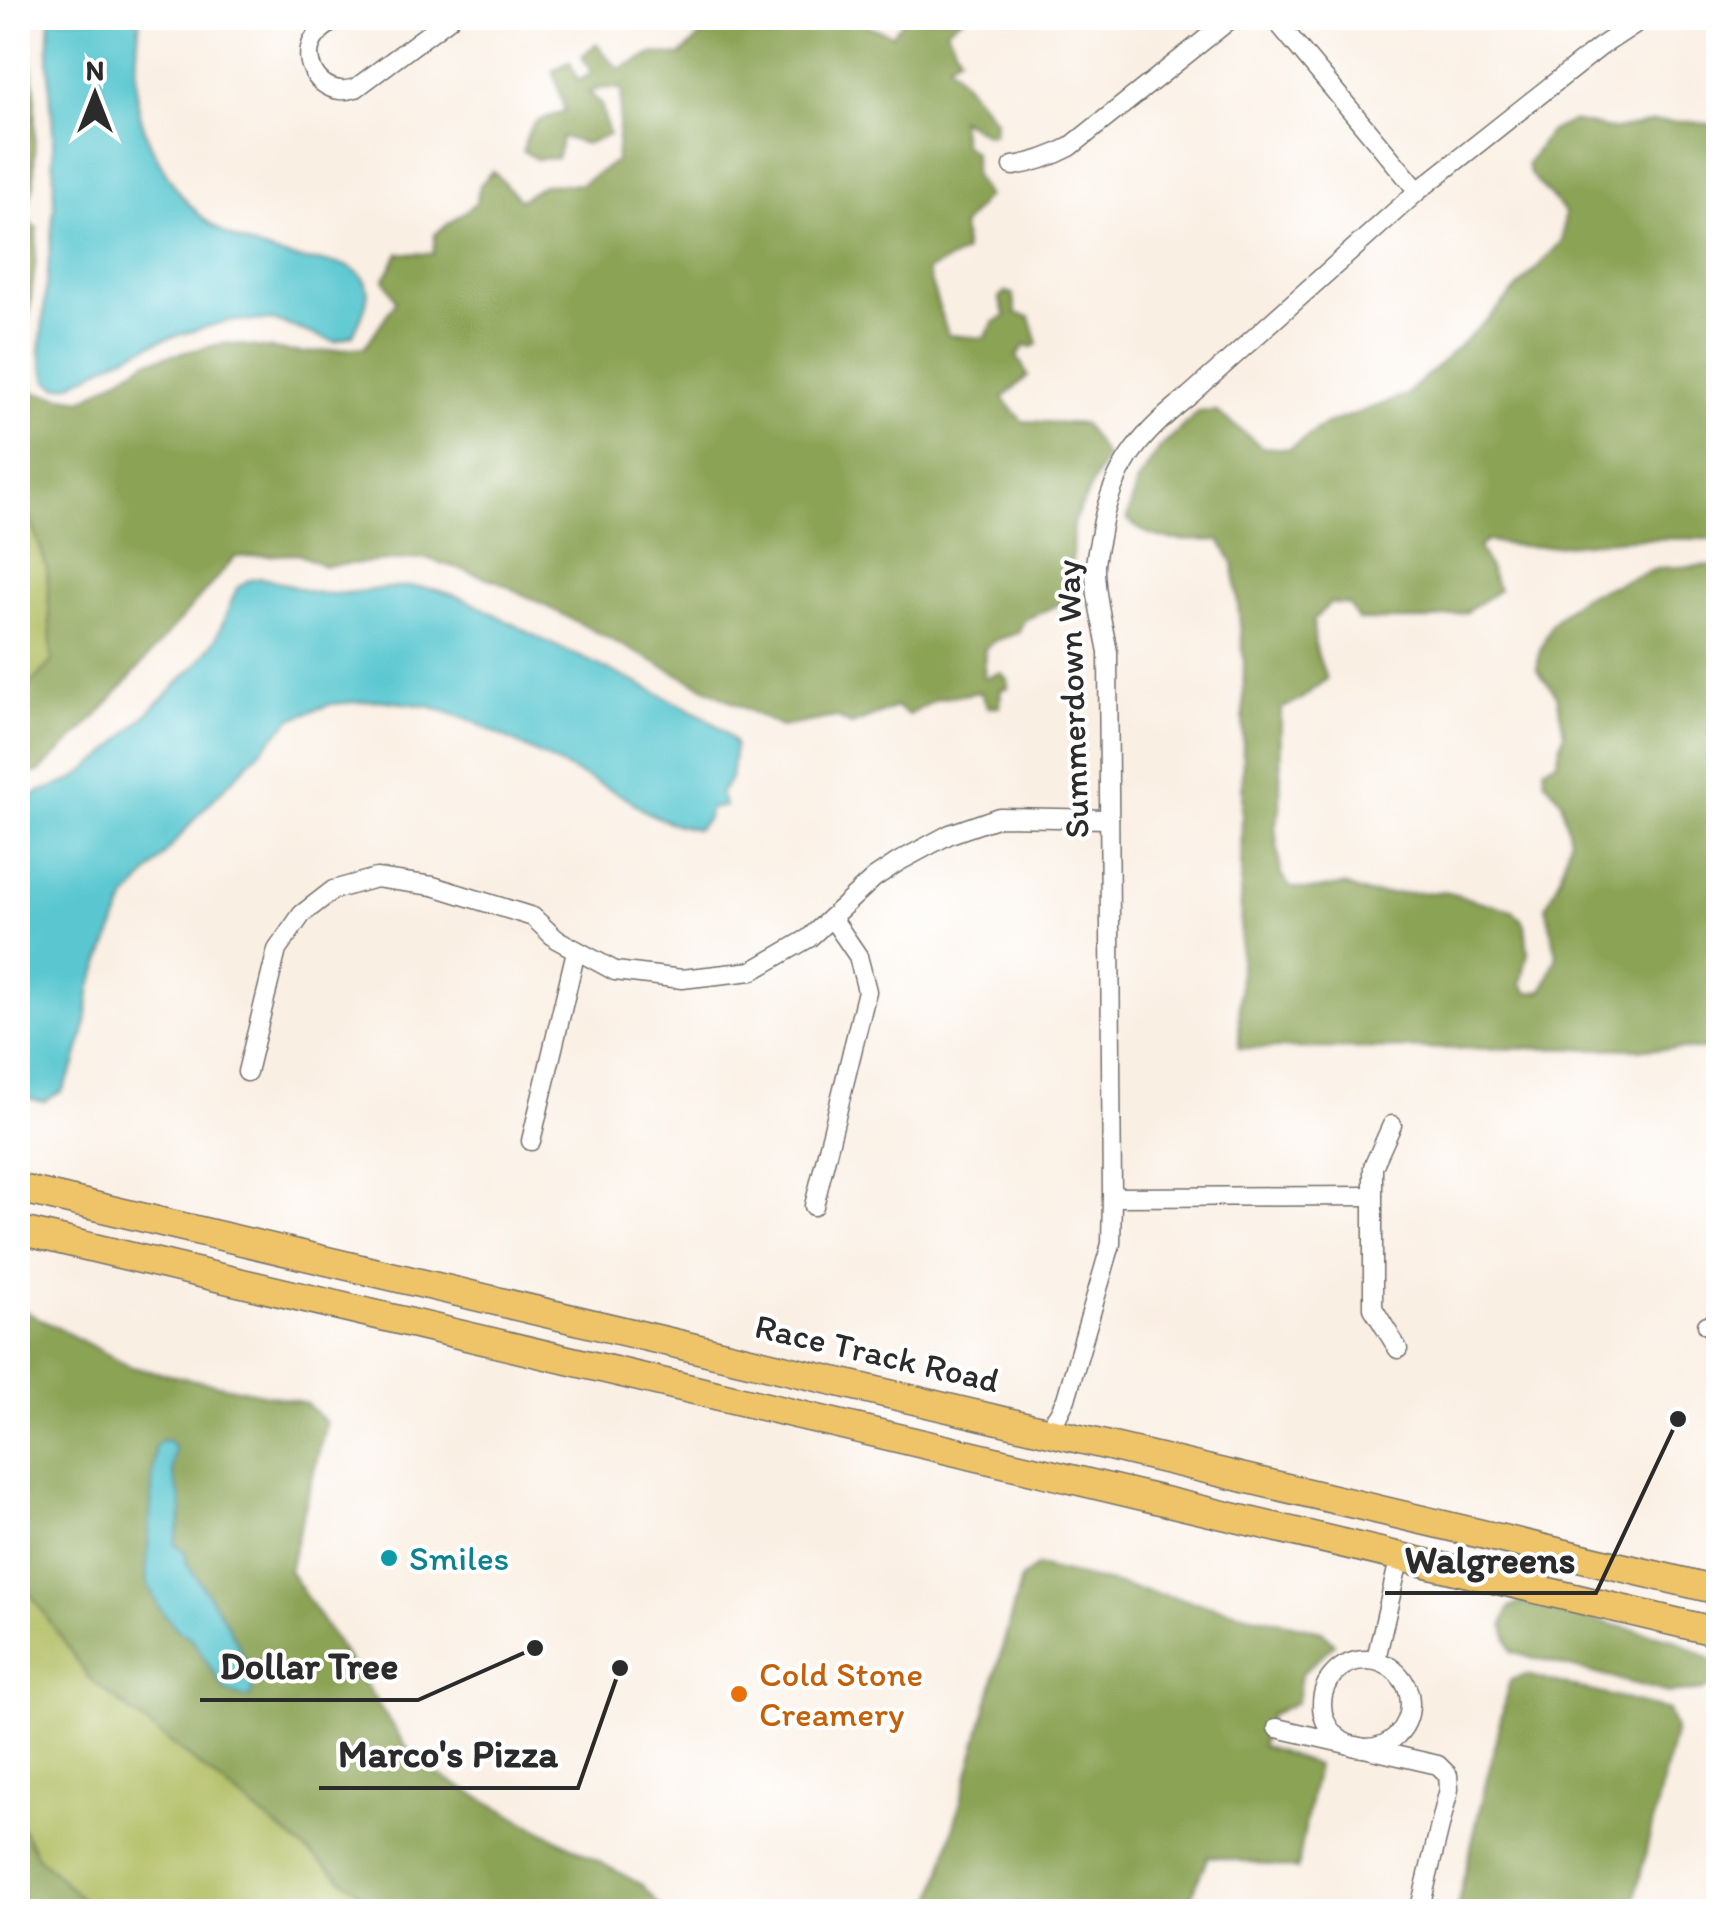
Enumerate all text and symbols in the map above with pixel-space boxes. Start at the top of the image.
north arrow [45,45,145,145]
text: N [86,53,104,87]
street label: Summerdown Way [1046,559,1098,839]
street label: Race Track Road [751,1305,1003,1402]
callout: Walgreens [1385,1525,1596,1593]
place label: Smiles [409,1537,509,1579]
text: Walgreens [1405,1537,1575,1583]
marker: Smiles [378,1547,400,1569]
callout: Dollar Tree [200,1632,418,1700]
text: Dollar Tree [220,1643,398,1689]
place label: Cold Stone Creamery [759,1653,923,1735]
marker: Cold Stone Creamery [728,1683,750,1705]
callout: Marco's Pizza [319,1720,578,1788]
text: Marco's Pizza [338,1731,558,1777]

